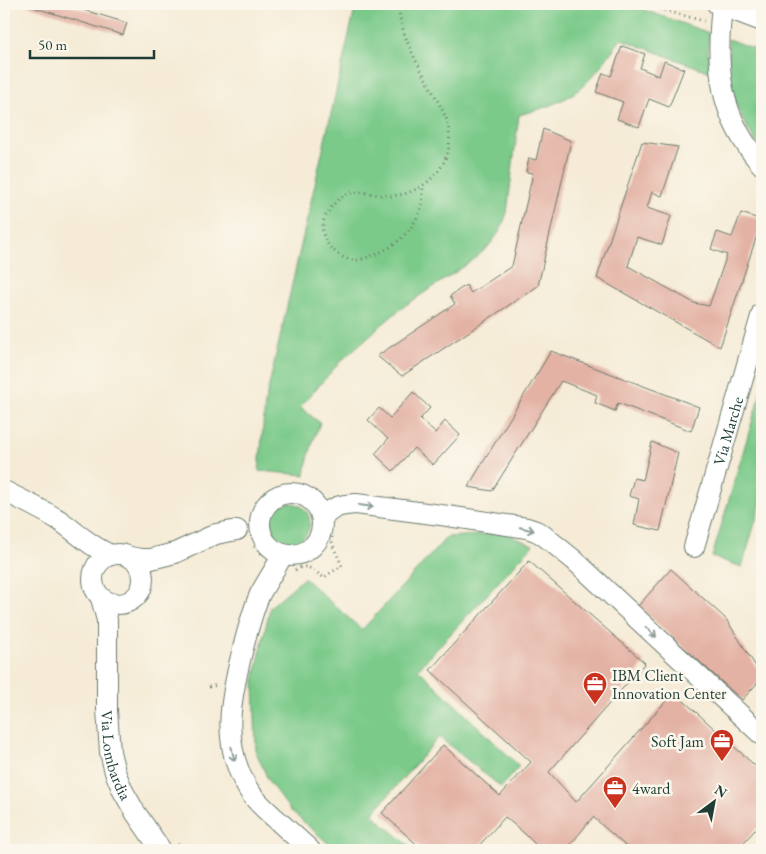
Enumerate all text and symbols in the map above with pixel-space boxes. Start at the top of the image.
scale bar [30,28,154,60]
text: 50 m [38,35,67,54]
street label: Via Marche [708,394,748,468]
one-way arrow [358,501,374,511]
one-way arrow [519,525,535,534]
one-way arrow [645,626,658,638]
place label: IBM Client Innovation Center [612,665,727,704]
office icon: IBM Client Innovation Center [582,671,608,705]
street label: Via Lombardia [96,710,136,805]
office icon: Soft Jam [709,728,735,762]
place label: Soft Jam [651,731,705,752]
one-way arrow [229,746,238,762]
office icon: 4ward [602,775,628,809]
north arrow [688,776,738,826]
place label: 4ward [632,778,671,799]
text: N [711,780,731,802]

